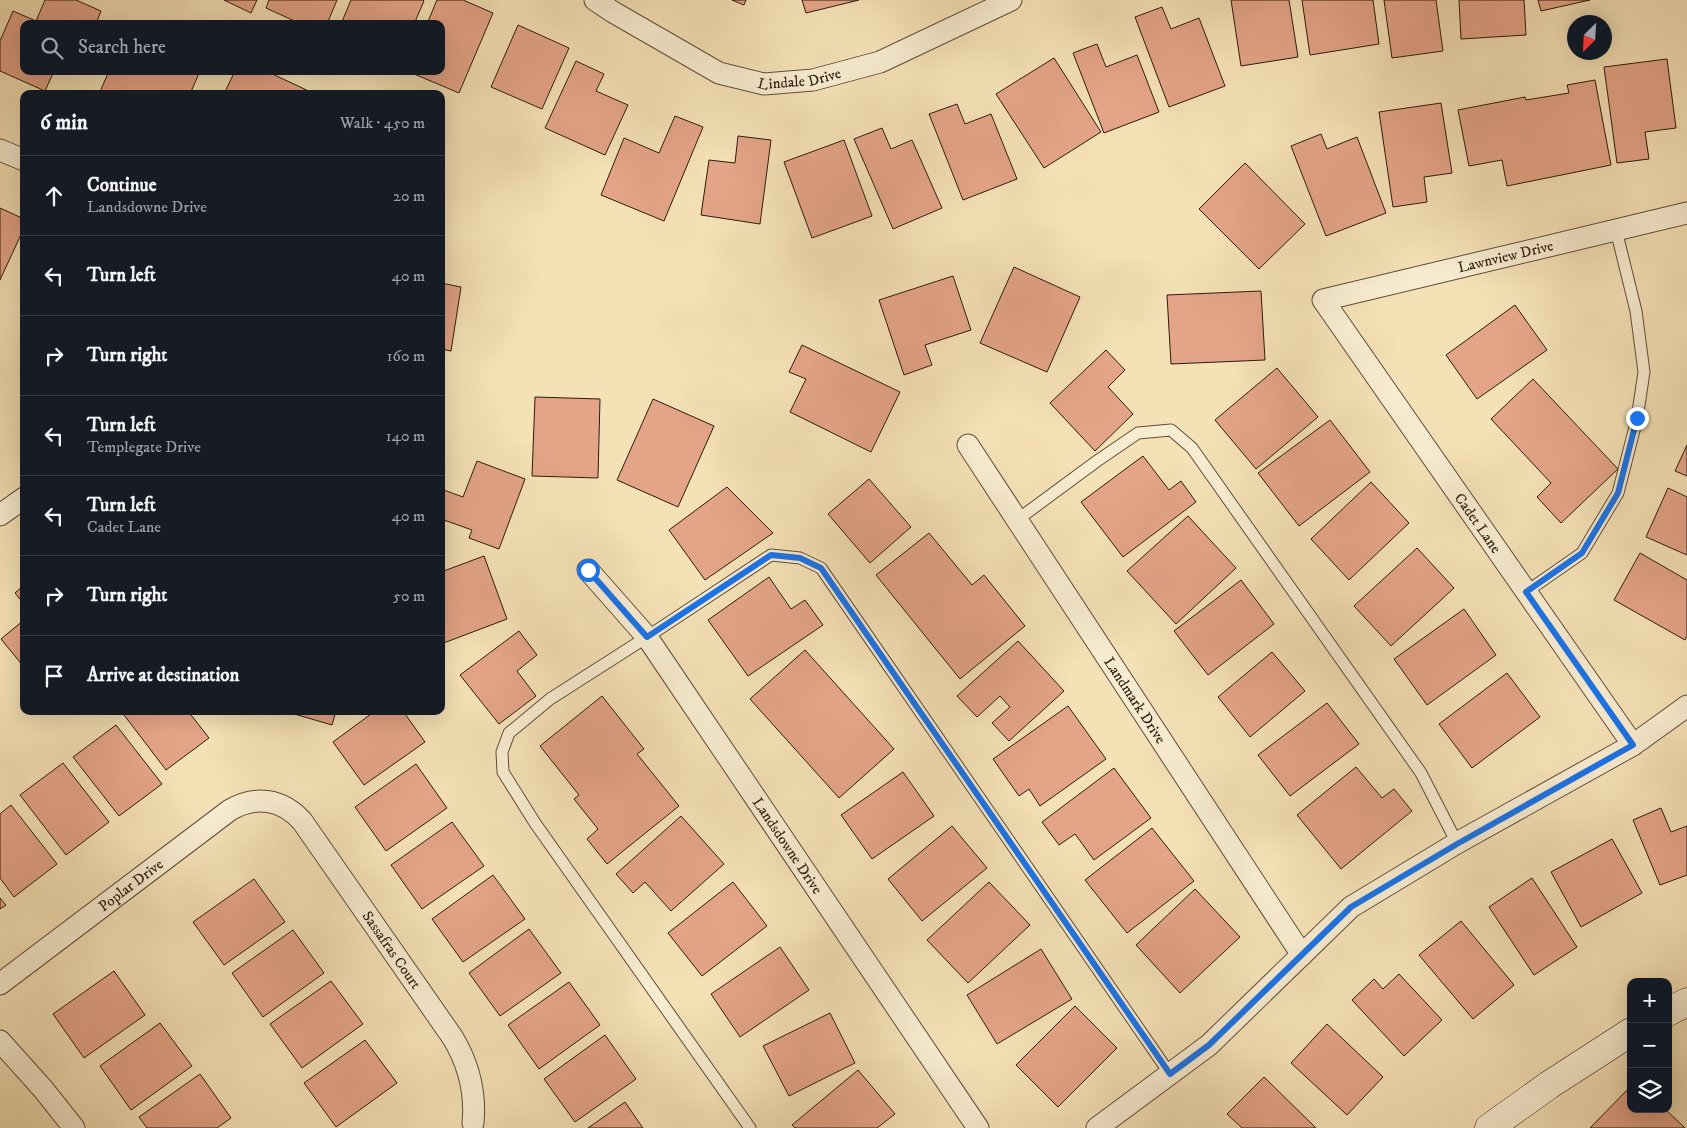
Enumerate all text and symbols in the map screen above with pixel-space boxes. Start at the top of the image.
north arrow [1567,15,1612,60]
search box [20,20,445,75]
icon: search [38,34,66,62]
text: Search here [78,36,166,59]
street label: Lindale Drive [756,64,843,95]
text: 6 min [40,110,88,136]
text: Walk · 450 m [340,113,425,133]
text: Continue [87,174,157,197]
icon: ahead [40,182,68,210]
text: 20 m [393,186,425,206]
text: Landsdowne Drive [87,197,207,217]
street label: Lawnview Drive [1456,236,1555,277]
icon: left [40,262,68,290]
text: Turn left [87,264,156,287]
text: 40 m [392,266,425,286]
icon: right [40,342,68,370]
text: Turn right [87,344,167,367]
text: 160 m [387,346,425,366]
route end [1626,407,1649,430]
text: Turn left [87,414,156,437]
icon: left [40,422,68,450]
text: 140 m [386,426,425,446]
text: Templegate Drive [87,437,201,457]
street label: Cadet Lane [1450,489,1505,557]
text: Turn left [87,494,156,517]
icon: left [40,502,68,530]
text: 40 m [392,506,425,526]
text: Cadet Lane [87,517,161,537]
route start [577,559,600,582]
icon: right [40,582,68,610]
text: Turn right [87,584,167,607]
text: 50 m [393,586,425,606]
street label: Landmark Drive [1099,653,1170,747]
icon: arrive [40,662,68,690]
text: Arrive at destination [87,664,239,687]
street label: Landsdowne Drive [748,794,827,898]
street label: Poplar Drive [95,855,167,916]
street label: Sassafras Court [358,908,425,993]
map controls [1627,978,1672,1113]
button: + [1627,978,1672,1023]
button: − [1627,1023,1672,1068]
button: layers [1627,1068,1672,1113]

